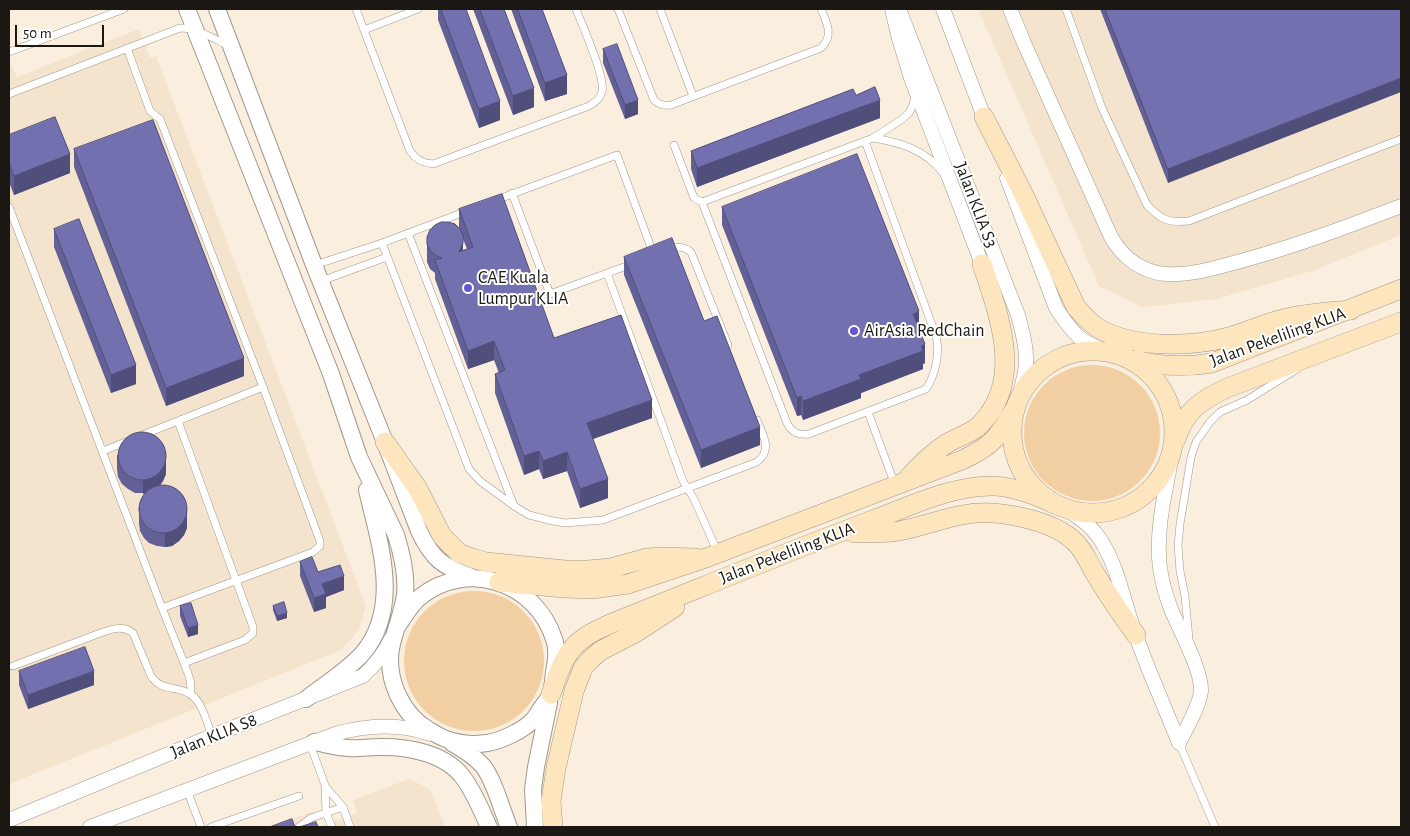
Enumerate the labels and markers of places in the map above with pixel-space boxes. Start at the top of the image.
place label: CAE Kuala Lumpur KLIA [478,267,568,310]
marker: CAE Kuala Lumpur KLIA [462,282,474,294]
place label: AirAsia RedChain [864,320,985,342]
marker: AirAsia RedChain [848,325,860,337]

